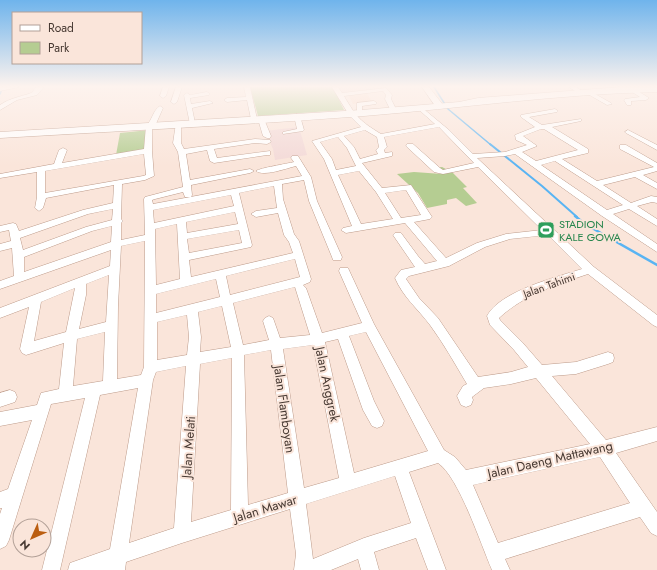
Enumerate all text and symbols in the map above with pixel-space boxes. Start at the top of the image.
legend [12,12,142,64]
text: Road [48,19,74,37]
text: Park [48,39,70,57]
place label: STADION KALE GOWA [559,216,621,245]
sports icon: STADION KALE GOWA [536,220,556,240]
street label: Jalan Tahimi [519,268,577,302]
street label: Jalan Anggrek [310,343,345,424]
street label: Jalan Flamboyan [269,362,300,454]
street label: Jalan Melati [177,415,200,481]
street label: Jalan Daeng Mattawang [484,436,615,484]
street label: Jalan Mawar [229,490,300,528]
north arrow [12,518,52,558]
text: N [16,536,34,554]

